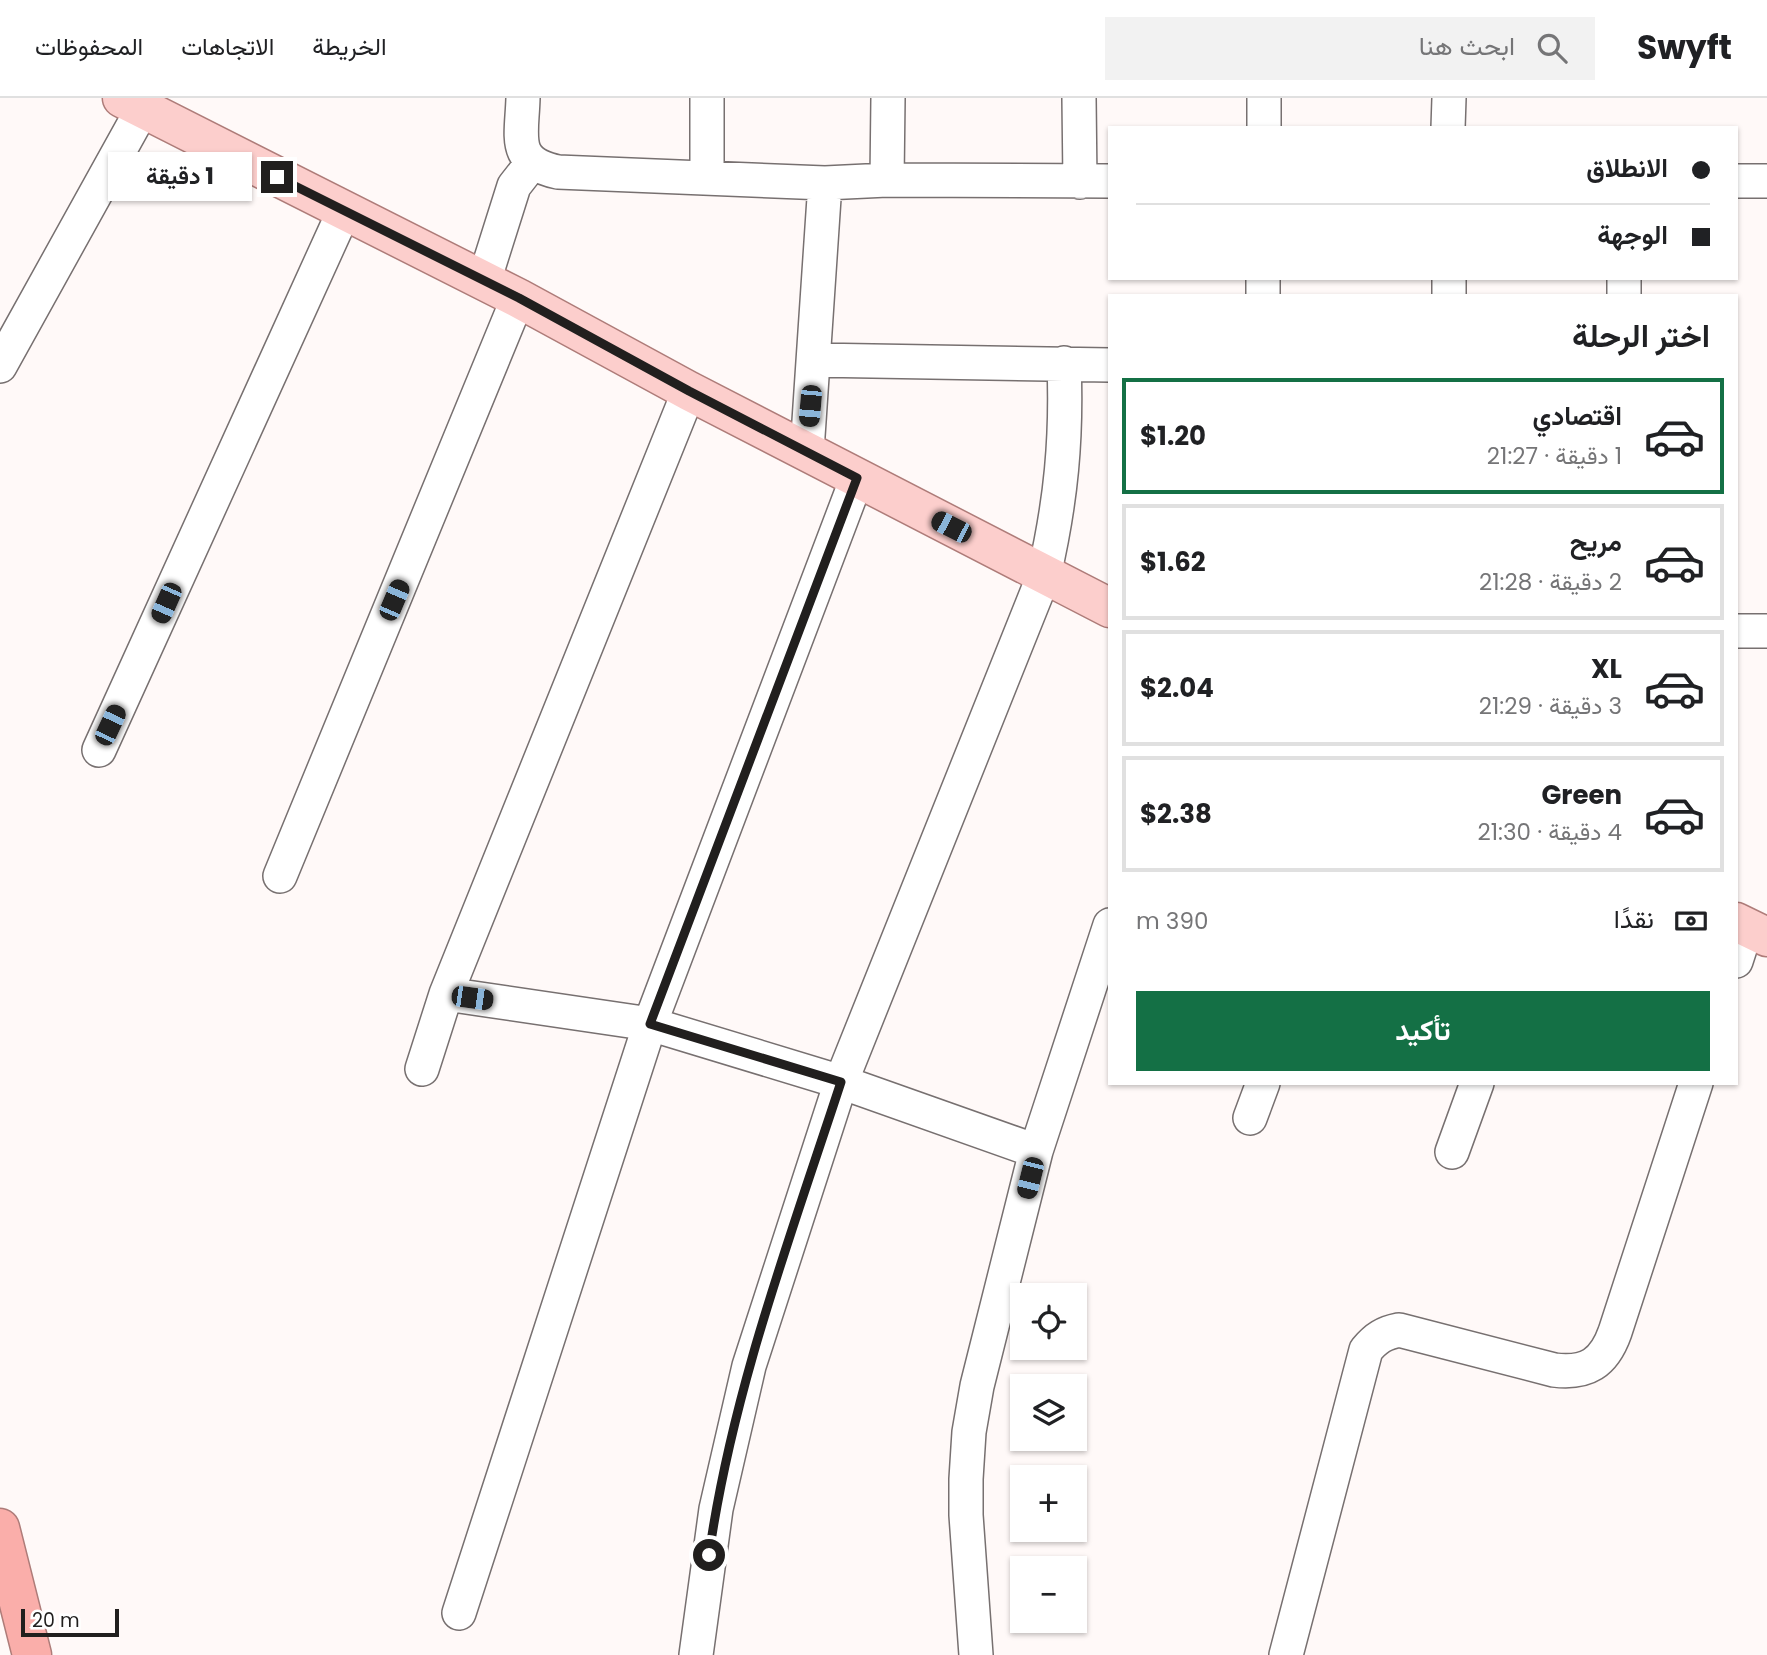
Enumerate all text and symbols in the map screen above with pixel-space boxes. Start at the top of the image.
search box [1105,17,1595,80]
text: Swyft [1637,24,1732,71]
text: ابحث هنا [1419,28,1515,64]
icon: search [1533,29,1571,67]
text: المحفوظات [35,30,143,63]
text: الاتجاهات [181,30,274,63]
text: الخريطة [312,30,387,63]
text: الانطلاق [1586,150,1668,186]
callout: 1 دقيقة [109,153,252,202]
text: 1 دقيقة [146,160,214,192]
route end [261,161,293,193]
text: الوجهة [1597,217,1668,253]
text: اختر الرحلة [1572,313,1710,358]
car [798,384,823,428]
text: اقتصادي [1533,398,1622,434]
icon: car [1643,405,1706,468]
text: $1.20 [1140,418,1206,454]
text: 1 دقيقة · 21:27 [1487,440,1622,472]
car [928,508,975,546]
text: مريح [1570,524,1622,560]
icon: car [1643,531,1706,594]
text: $1.62 [1140,544,1206,580]
text: 2 دقيقة · 21:28 [1479,566,1622,598]
car [377,577,412,623]
car [148,580,185,626]
text: XL [1591,651,1622,687]
icon: car [1643,657,1706,720]
text: $2.04 [1140,670,1214,706]
text: 3 دقيقة · 21:29 [1479,690,1622,722]
car [92,702,129,748]
text: Green [1542,777,1622,813]
icon: car [1643,783,1706,846]
text: $2.38 [1140,796,1212,832]
text: 4 دقيقة · 21:30 [1478,816,1622,848]
text: نقدًا [1614,901,1654,937]
icon: cash [1672,902,1710,940]
text: 390 m [1136,905,1208,937]
car [450,985,495,1011]
button: تأكيد [1136,991,1710,1071]
car [1015,1155,1046,1201]
map controls [1010,1283,1087,1633]
button: locate [1010,1283,1087,1360]
button: layers [1010,1374,1087,1451]
button: + [1010,1465,1087,1542]
route start [693,1539,725,1571]
button: − [1010,1556,1087,1633]
scale bar [21,1606,119,1638]
text: 20 m [32,1607,80,1634]

